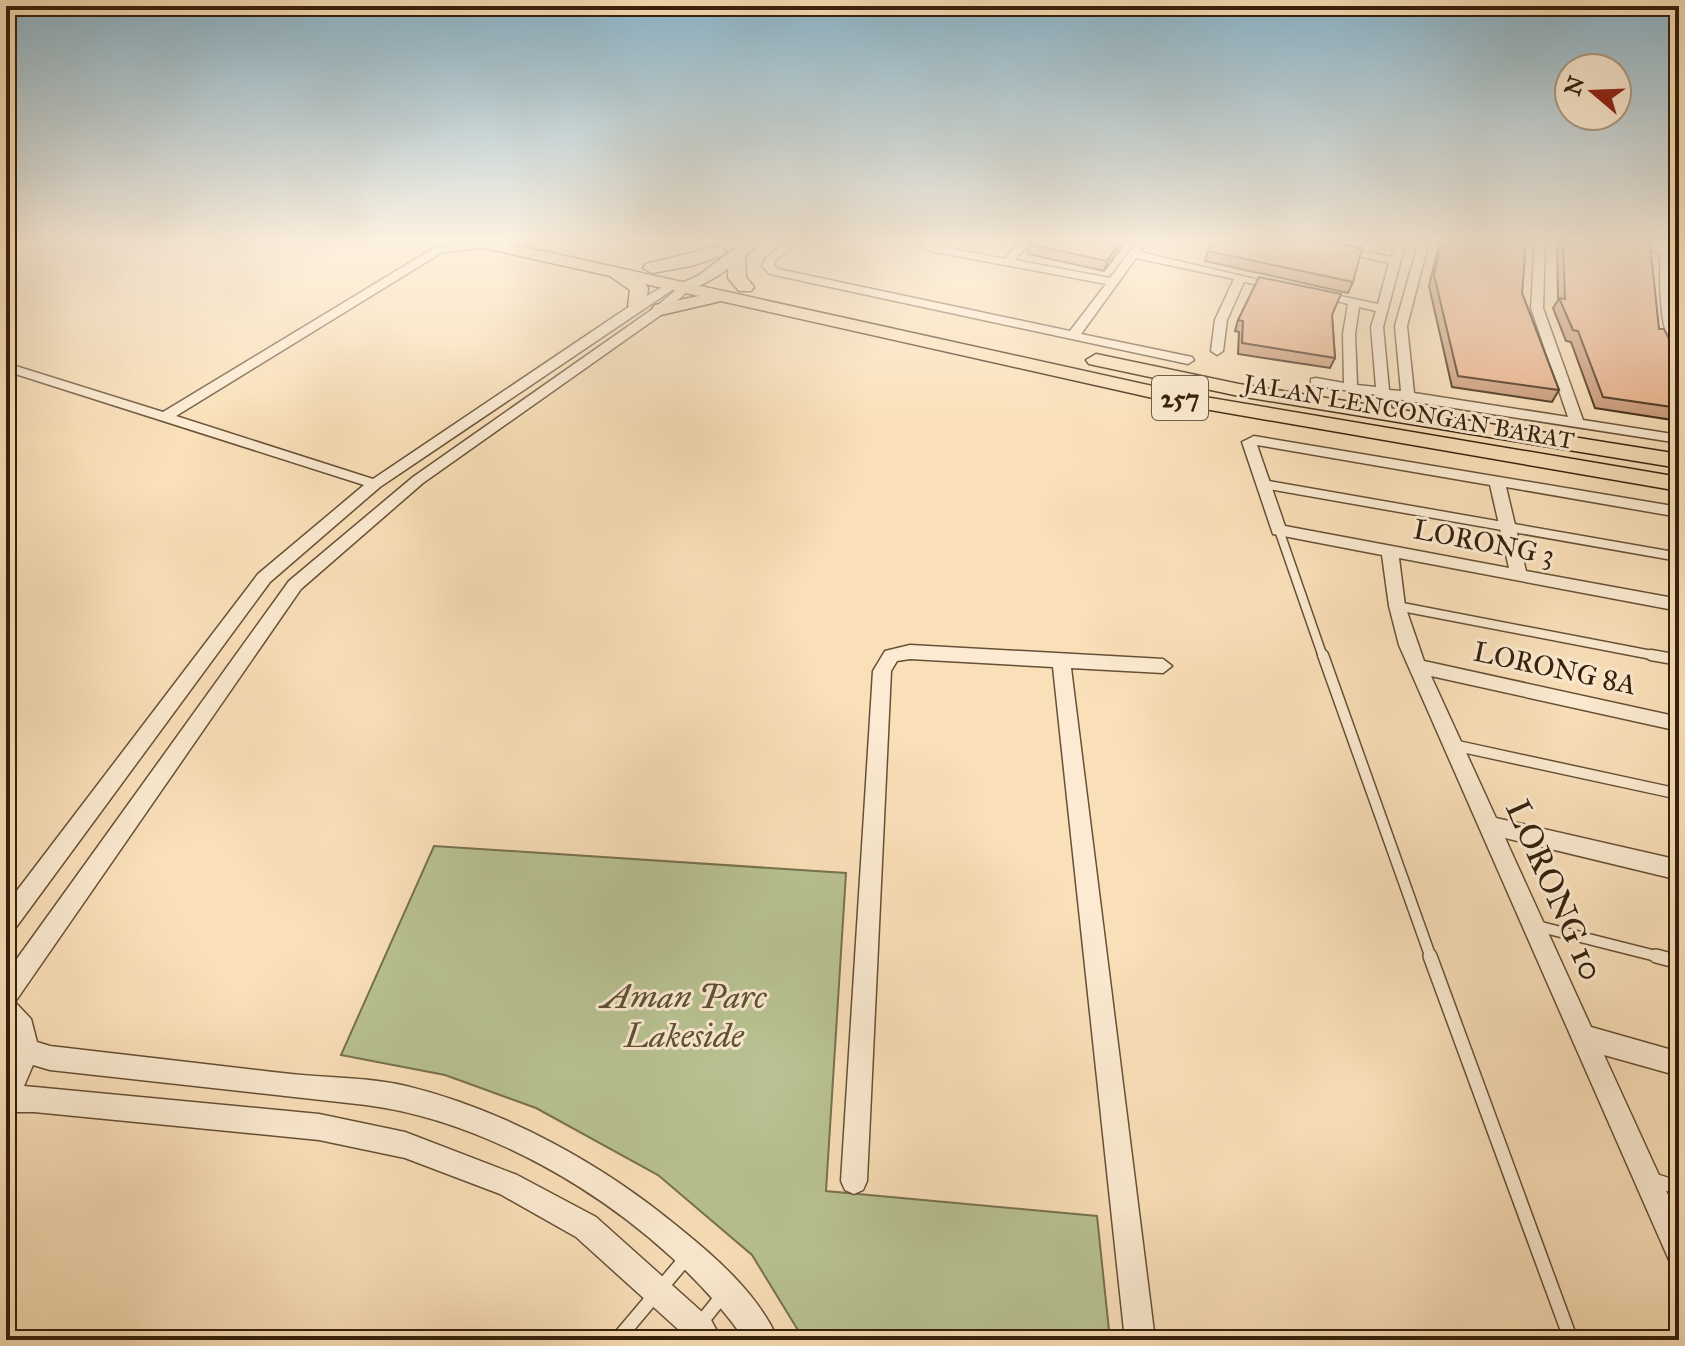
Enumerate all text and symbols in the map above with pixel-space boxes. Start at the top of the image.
north arrow [1553,52,1633,132]
text: N [1559,72,1590,99]
street label: JALAN LENCONGAN BARAT [1238,368,1577,456]
road number: 257 [1152,376,1208,420]
street label: LORONG 3 [1410,511,1558,573]
street label: LORONG 8A [1470,634,1640,702]
street label: LORONG 10 [1497,793,1613,987]
park label: Aman Parc Lakeside [598,976,767,1056]

